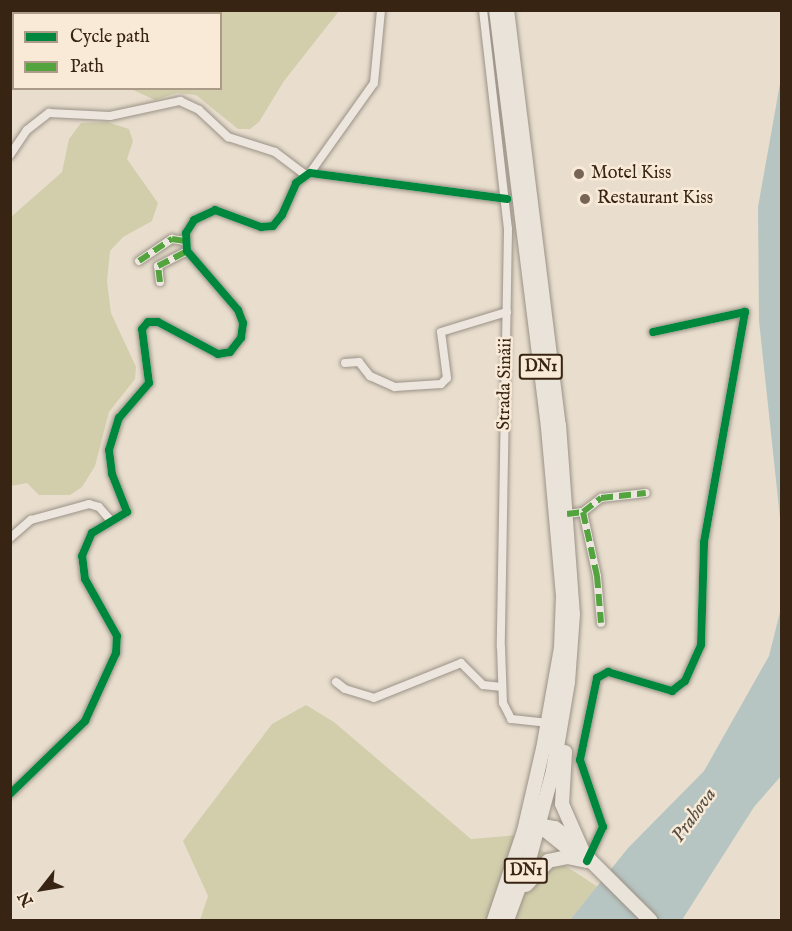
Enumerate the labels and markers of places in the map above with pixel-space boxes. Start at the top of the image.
place label: Motel Kiss [591,163,671,185]
marker: Motel Kiss [572,167,586,181]
place label: Restaurant Kiss [597,188,713,210]
marker: Restaurant Kiss [578,192,592,206]

